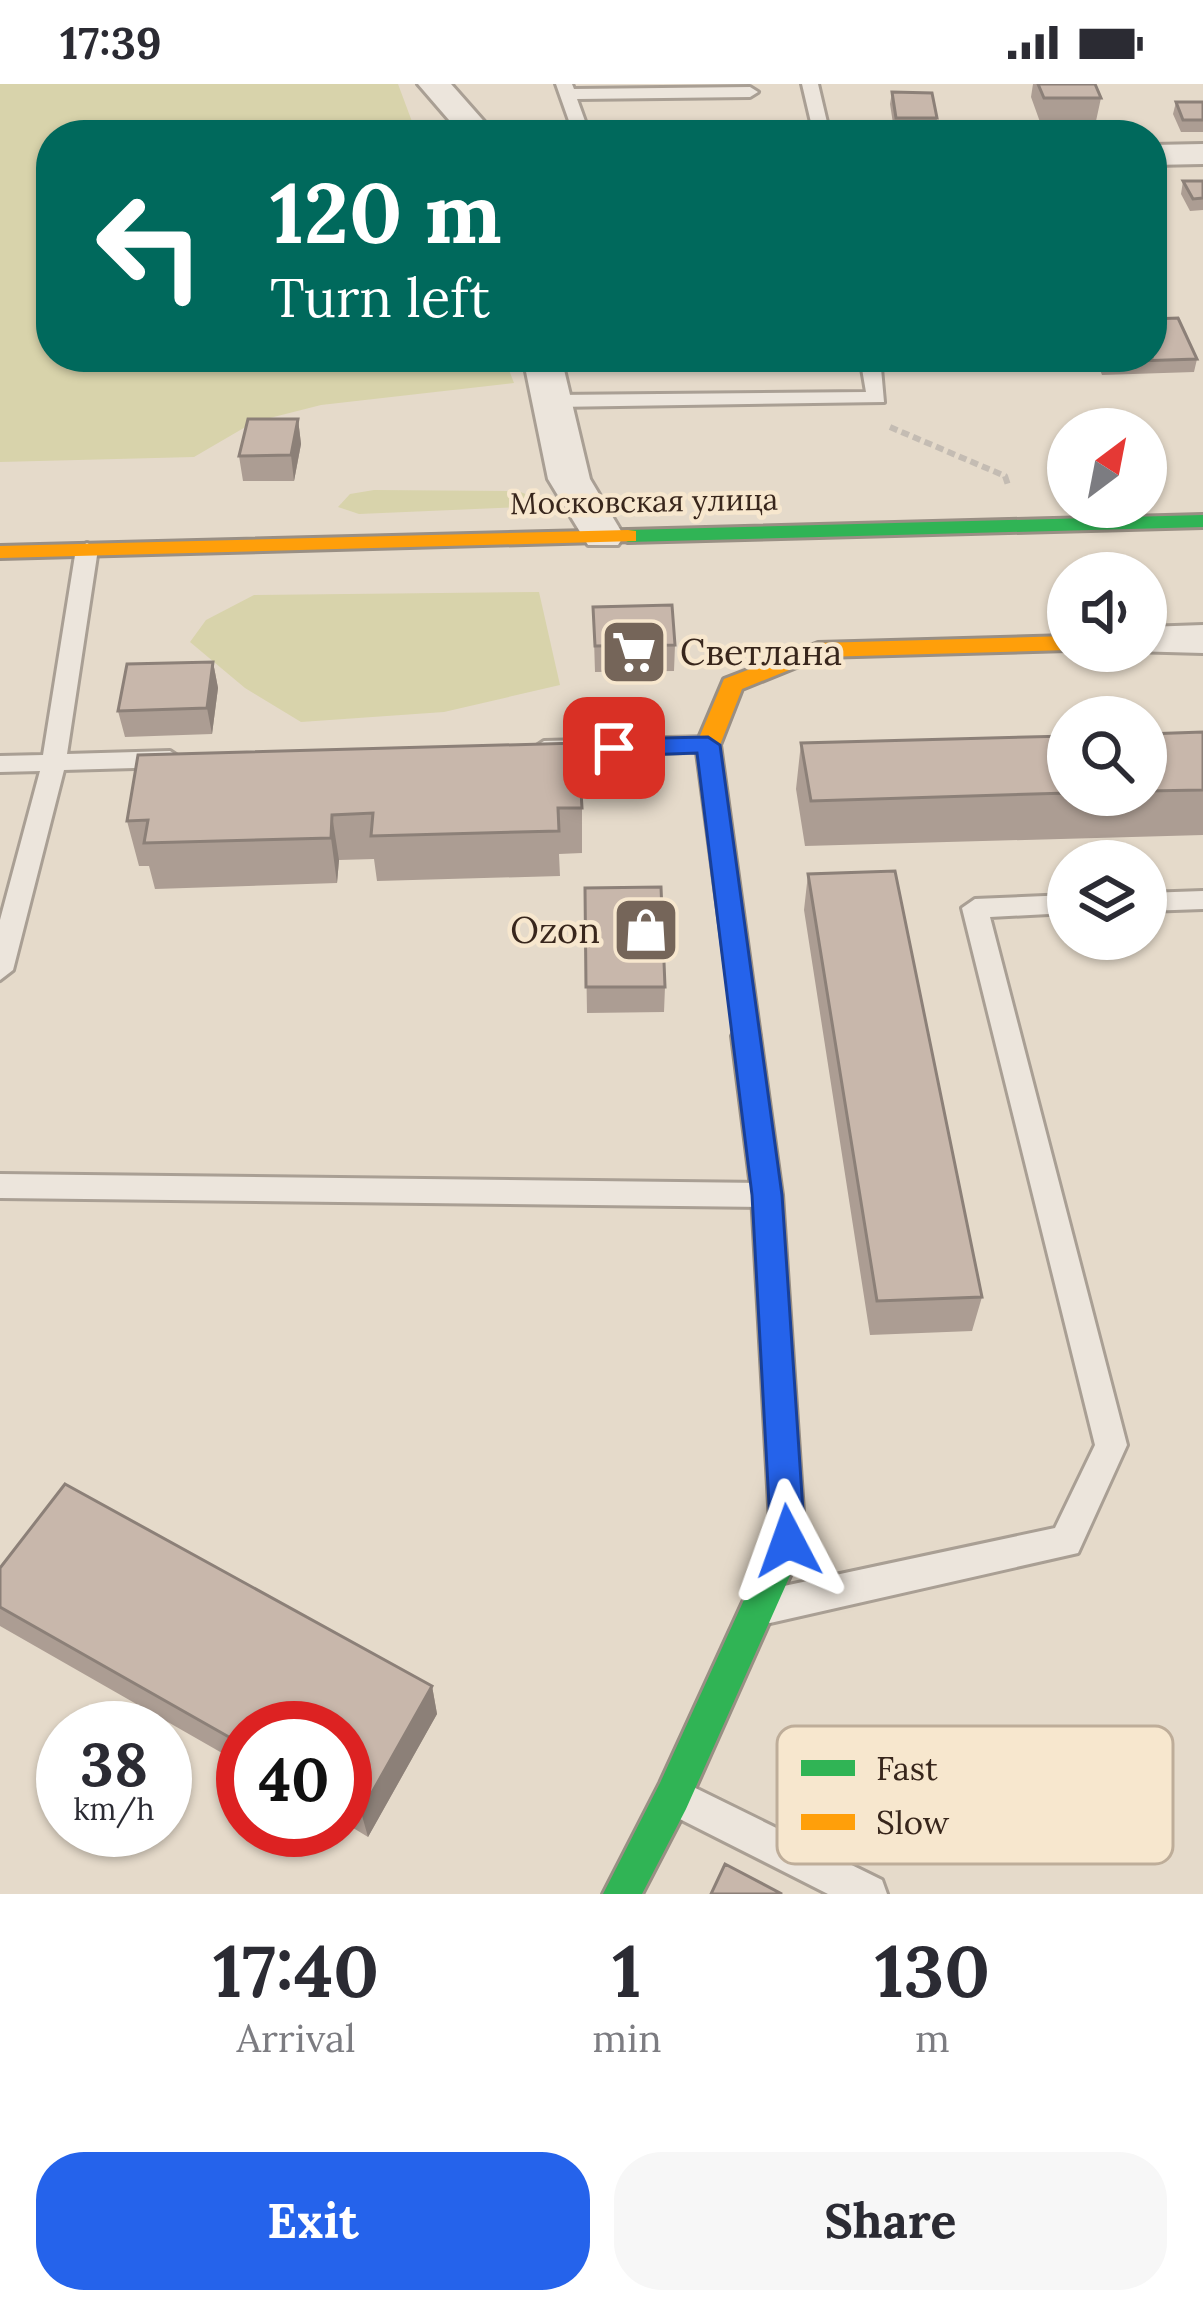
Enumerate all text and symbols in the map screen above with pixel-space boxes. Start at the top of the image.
text: 17:39 [60,14,162,71]
text: 120 m [270,158,502,266]
icon: left [72,168,228,324]
text: Turn left [270,263,490,332]
north arrow [1047,408,1167,528]
map controls [1047,408,1167,960]
street label: Московская улица [510,480,778,523]
button: sound [1047,552,1167,672]
supermarket icon: Светлана [599,617,669,687]
place label: Светлана [680,629,842,675]
button: search [1047,696,1167,816]
pin [563,697,665,799]
icon: arrive [581,715,647,781]
button: layers [1047,840,1167,960]
shop icon: Ozon [611,895,681,965]
place label: Ozon [510,907,600,953]
position arrow [725,1478,851,1604]
speed limit sign: 40 [216,1701,372,1857]
text: 38 [80,1726,148,1802]
legend [777,1726,1173,1864]
text: Fast [876,1747,938,1789]
text: km/h [73,1790,155,1828]
text: Slow [876,1801,950,1843]
text: 17:40 [213,1925,379,2017]
text: 1 [612,1925,642,2017]
text: 130 [875,1925,990,2017]
text: Arrival [236,2013,356,2063]
text: min [592,2013,662,2063]
text: m [915,2013,950,2063]
button: Exit [36,2152,590,2290]
button: Share [614,2152,1167,2290]

